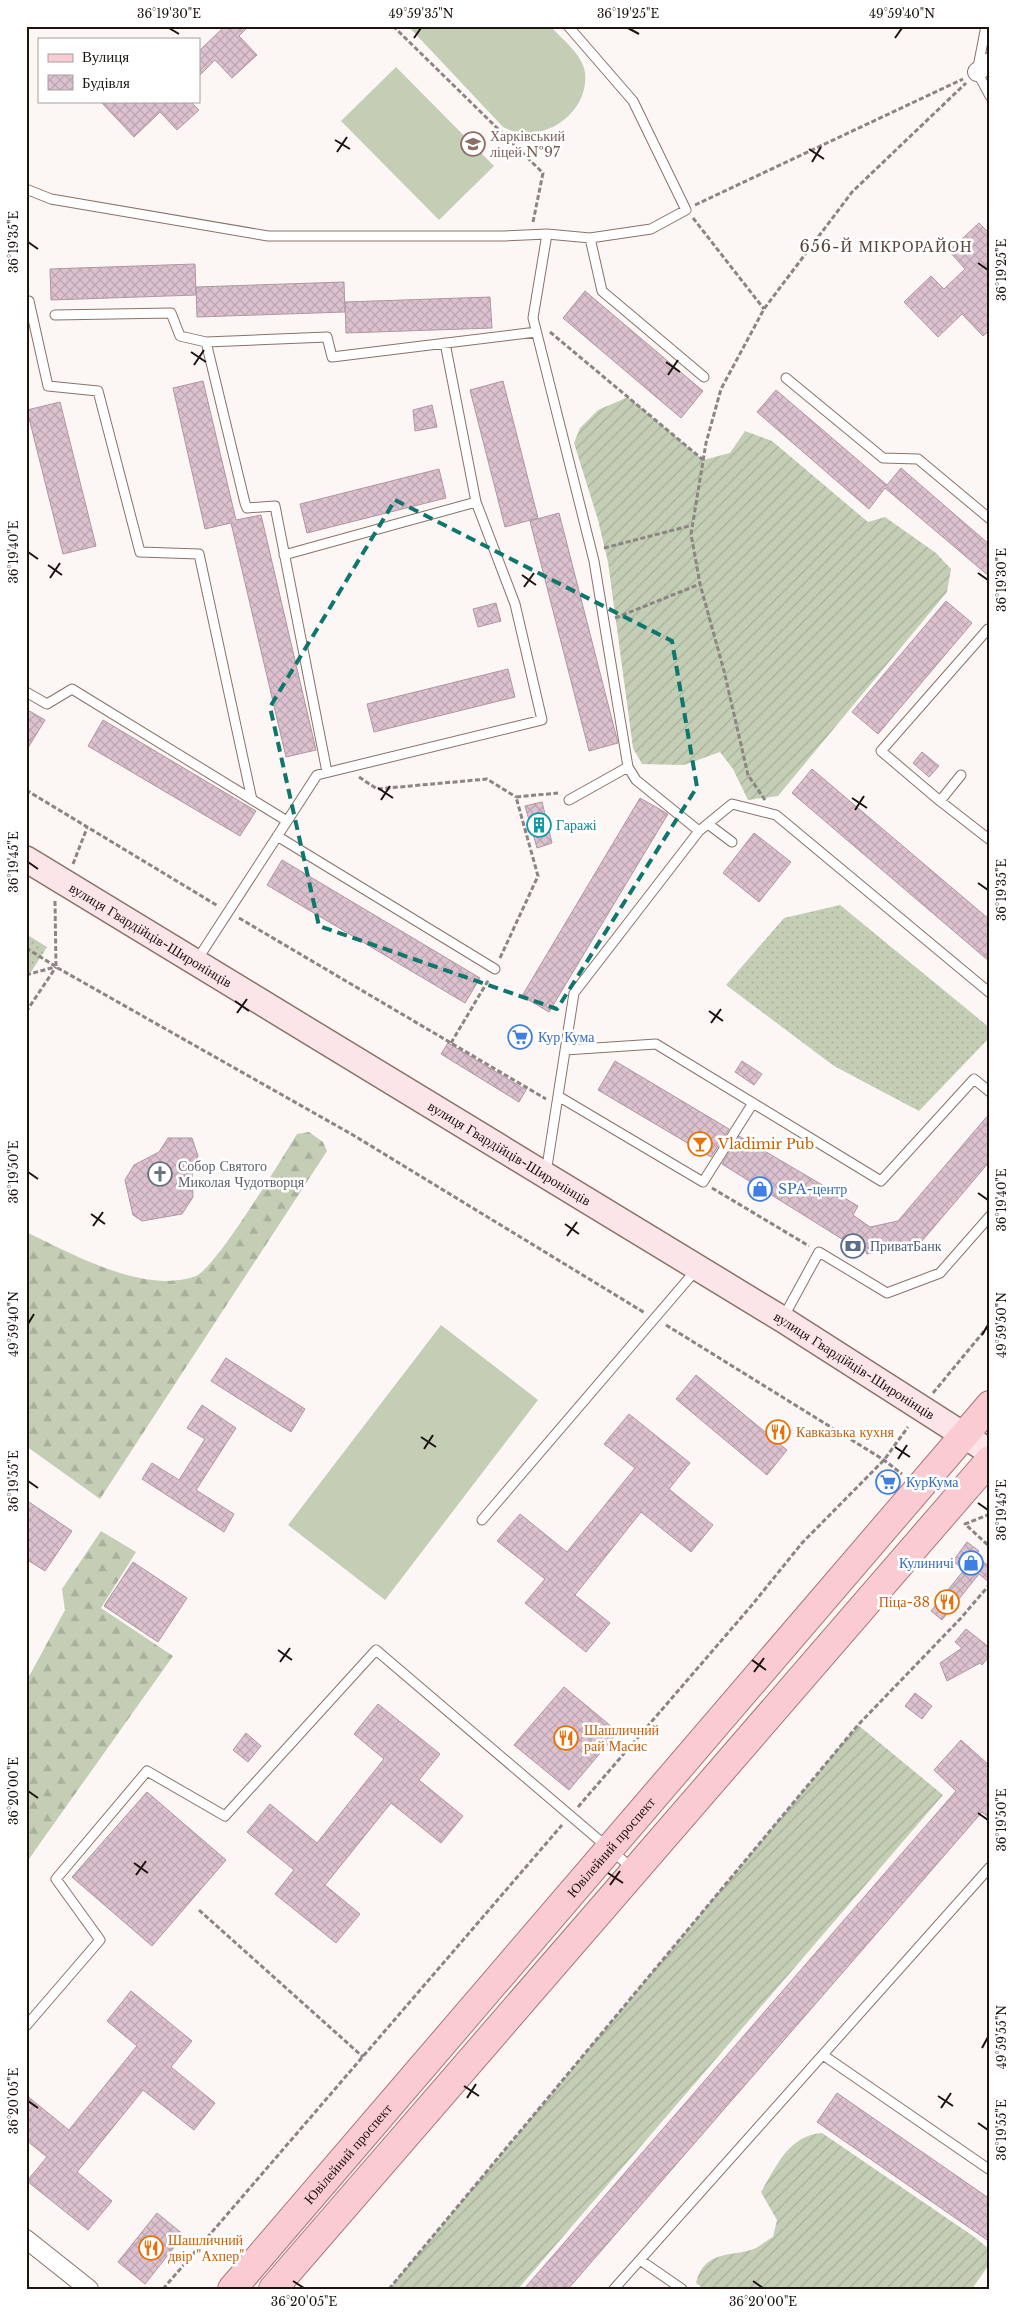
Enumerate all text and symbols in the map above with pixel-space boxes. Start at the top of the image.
text: 36°19'30"E [137,6,201,21]
text: 49°59'35"N [388,6,454,21]
text: 36°19'25"E [597,6,659,21]
text: 49°59'40"N [869,6,935,21]
legend [38,38,200,102]
text: Вулиця [82,47,129,66]
text: Будівля [82,73,130,92]
place label: Харківський ліцей №97 [490,127,565,161]
school or university icon: Харківський ліцей №97 [460,131,486,157]
text: 36°19'35"E [6,211,21,273]
district label: 656-Й МІКРОРАЙОН [799,236,973,256]
text: 36°19'25"E [994,239,1009,301]
text: 36°19'40"E [6,520,21,584]
text: 36°19'30"E [994,548,1009,612]
building icon: Гаражі [526,812,552,838]
place label: Гаражі [556,816,597,834]
text: 36°19'45"E [6,831,21,893]
text: 36°19'35"E [994,859,1009,921]
street label: вулиця Гвардійців-Широнінців [66,878,236,992]
supermarket icon: Кур Кума [507,1024,533,1050]
place label: Кур Кума [538,1028,595,1046]
street label: вулиця Гвардійців-Широнінців [425,1097,595,1210]
bar icon: Vladimir Pub [687,1131,713,1157]
place label: Vladimir Pub [717,1135,814,1153]
text: 36°19'50"E [6,1140,21,1204]
place label: Собор Святого Миколая Чудотворця [178,1157,305,1191]
church icon: Собор Святого Миколая Чудотворця [147,1161,173,1187]
text: 36°19'40"E [994,1168,1009,1232]
shop icon: SPA-центр [747,1176,773,1202]
place label: SPA-центр [778,1180,847,1198]
bank icon: ПриватБанк [840,1233,866,1259]
place label: ПриватБанк [870,1237,942,1255]
text: 49°59'40"N [6,1291,21,1357]
text: 49°59'50"N [994,1292,1009,1358]
street label: вулиця Гвардійців-Широнінців [771,1307,939,1424]
restaurant icon: Кавказька кухня [765,1419,791,1445]
place label: Кавказька кухня [796,1423,895,1441]
text: 36°19'55"E [6,1450,21,1512]
supermarket icon: КурКума [875,1469,901,1495]
place label: КурКума [906,1473,959,1491]
text: 36°19'45"E [994,1479,1009,1541]
shop icon: Кулиничі [958,1550,984,1576]
place label: Кулиничі [899,1554,954,1572]
restaurant icon: Піца-38 [934,1589,960,1615]
place label: Піца-38 [879,1593,930,1611]
place label: Шашличний рай Масис [584,1721,660,1755]
restaurant icon: Шашличний рай Масис [553,1725,579,1751]
text: 36°20'00"E [6,1757,21,1825]
text: 36°19'50"E [994,1788,1009,1852]
street label: Ювілейний проспект [563,1793,659,1901]
text: 49°59'55"N [994,2005,1009,2069]
text: 36°20'05"E [6,2068,21,2134]
text: 36°19'55"E [994,2099,1009,2161]
street label: Ювілейний проспект [300,2100,396,2208]
place label: Шашличний двір "Ахпер" [168,2231,244,2265]
restaurant icon: Шашличний двір "Ахпер" [138,2235,164,2261]
text: 36°20'05"E [271,2294,337,2309]
text: 36°20'00"E [729,2294,797,2309]

